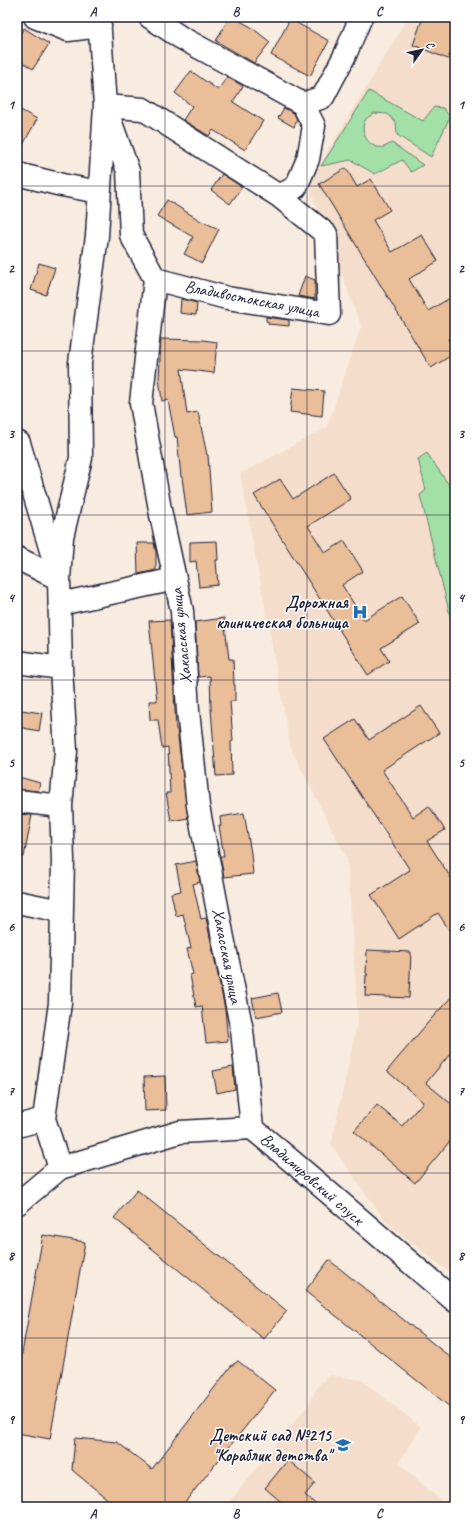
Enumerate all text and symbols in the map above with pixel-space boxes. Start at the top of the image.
text: A [90,4,98,20]
text: B [233,4,241,20]
text: C [376,4,384,20]
north arrow [402,30,442,70]
text: С [423,38,439,52]
text: 1 [8,97,16,113]
text: 1 [458,97,466,113]
text: 2 [8,261,15,277]
text: 2 [458,261,465,277]
street label: Владивостокская улица [183,276,323,323]
text: 3 [8,426,15,442]
text: 3 [458,426,465,442]
street label: Хакасская улица [165,585,196,685]
text: 4 [8,590,16,606]
text: 4 [458,590,466,606]
place label: Дорожная клиническая больница [216,592,350,633]
hospital icon: Дорожная клиническая больница [351,603,369,621]
text: 5 [8,755,15,771]
text: 5 [458,755,465,771]
street label: Хакасская улица [207,907,247,1007]
text: 6 [8,919,15,935]
text: 6 [458,919,465,935]
text: 7 [8,1083,15,1099]
text: 7 [458,1083,465,1099]
street label: Владимировский спуск [256,1128,369,1231]
text: 8 [8,1248,16,1264]
text: 8 [458,1248,466,1264]
text: 9 [8,1412,15,1428]
text: 9 [458,1412,465,1428]
place label: Детский сад №215 "Кораблик детства" [210,1425,335,1466]
school or university icon: Детский сад №215 "Кораблик детства" [334,1436,352,1454]
text: A [90,1506,98,1522]
text: B [233,1506,241,1522]
text: C [376,1506,384,1522]

